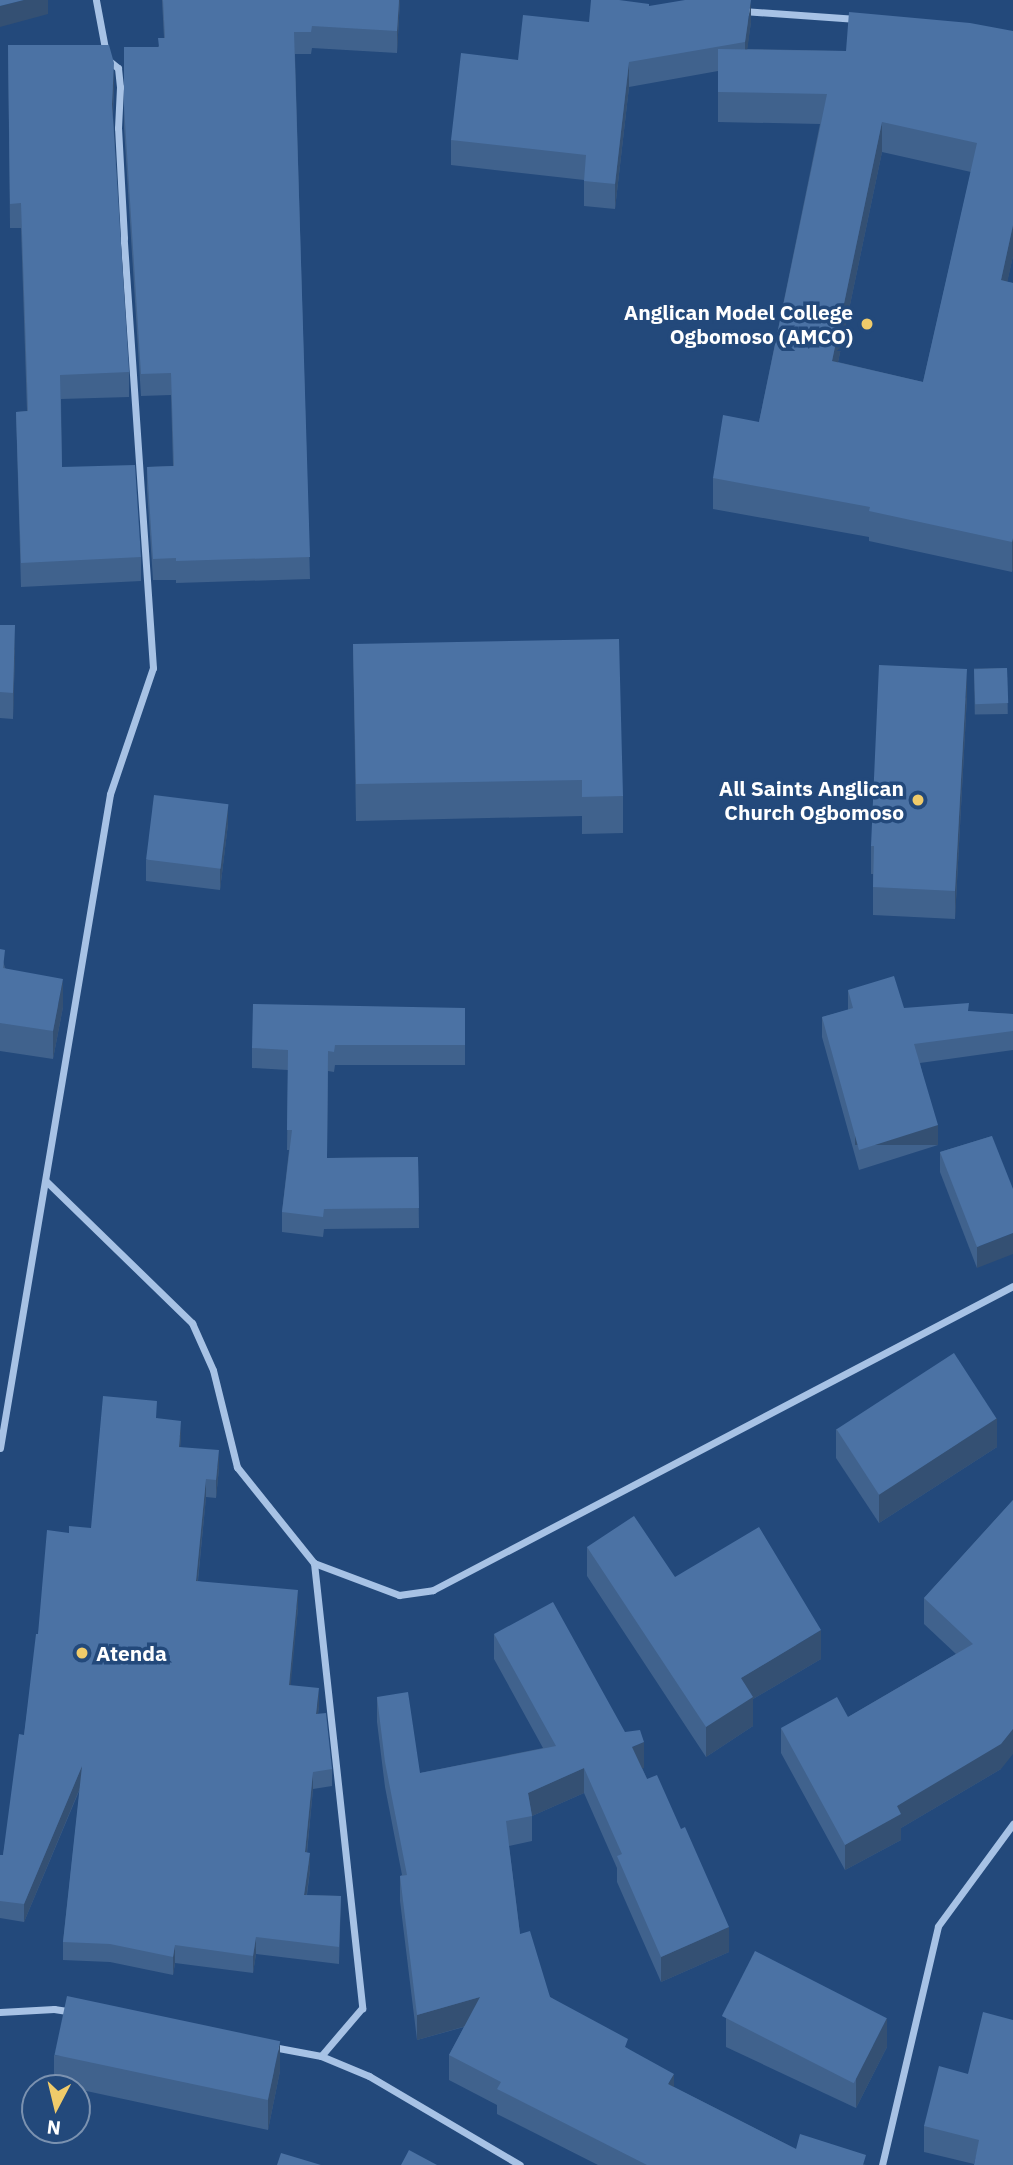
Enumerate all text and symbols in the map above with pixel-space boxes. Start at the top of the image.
place label: Anglican Model College Ogbomoso (AMCO) [624,299,853,349]
marker: Anglican Model College Ogbomoso (AMCO) [859,316,875,332]
place label: All Saints Anglican Church Ogbomoso [719,775,904,825]
marker: All Saints Anglican Church Ogbomoso [910,792,926,808]
place label: Atenda [96,1640,167,1666]
marker: Atenda [74,1645,90,1661]
north arrow [21,2074,91,2144]
text: N [45,2115,62,2141]

